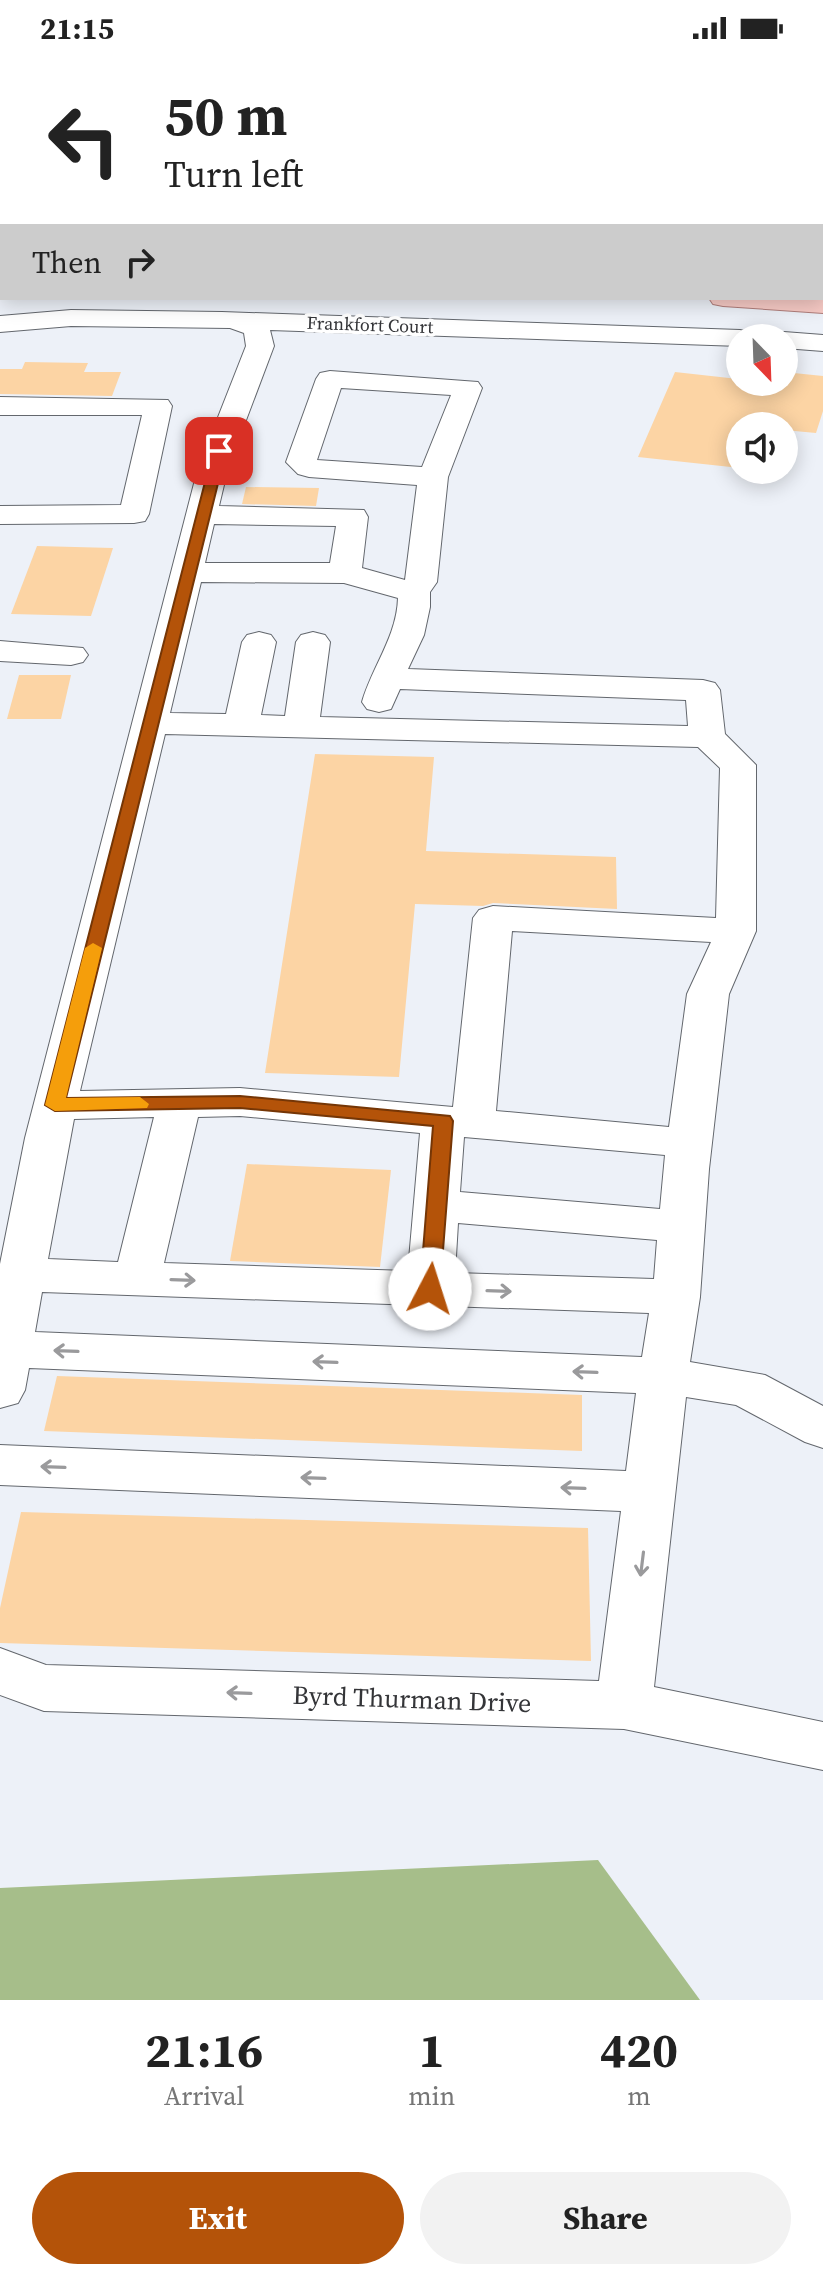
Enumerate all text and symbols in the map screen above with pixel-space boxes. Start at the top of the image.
text: 21:15 [40,8,114,49]
text: 50 m [164,77,287,154]
icon: left [32,88,136,192]
text: Turn left [164,150,303,199]
icon: right [118,240,162,284]
text: Then [32,242,102,283]
street label: Frankfort Court [306,310,434,339]
north arrow [726,324,798,396]
map controls [726,324,798,484]
button: sound [726,412,798,484]
pin [185,417,253,485]
icon: arrive [197,429,241,473]
position arrow [388,1247,472,1331]
one-way arrow [169,1273,196,1288]
one-way arrow [485,1283,512,1299]
one-way arrow [53,1344,80,1359]
one-way arrow [312,1354,339,1369]
one-way arrow [572,1365,599,1380]
one-way arrow [40,1460,67,1475]
one-way arrow [300,1470,327,1485]
one-way arrow [560,1481,587,1496]
one-way arrow [634,1551,649,1577]
street label: Byrd Thurman Drive [292,1677,532,1721]
one-way arrow [226,1686,253,1701]
text: 21:16 [145,2017,263,2083]
text: 1 [419,2017,445,2083]
text: 420 [600,2017,678,2083]
text: Arrival [164,2078,244,2114]
text: min [408,2078,455,2114]
text: m [627,2078,651,2114]
button: Exit [32,2172,404,2264]
button: Share [420,2172,791,2264]

